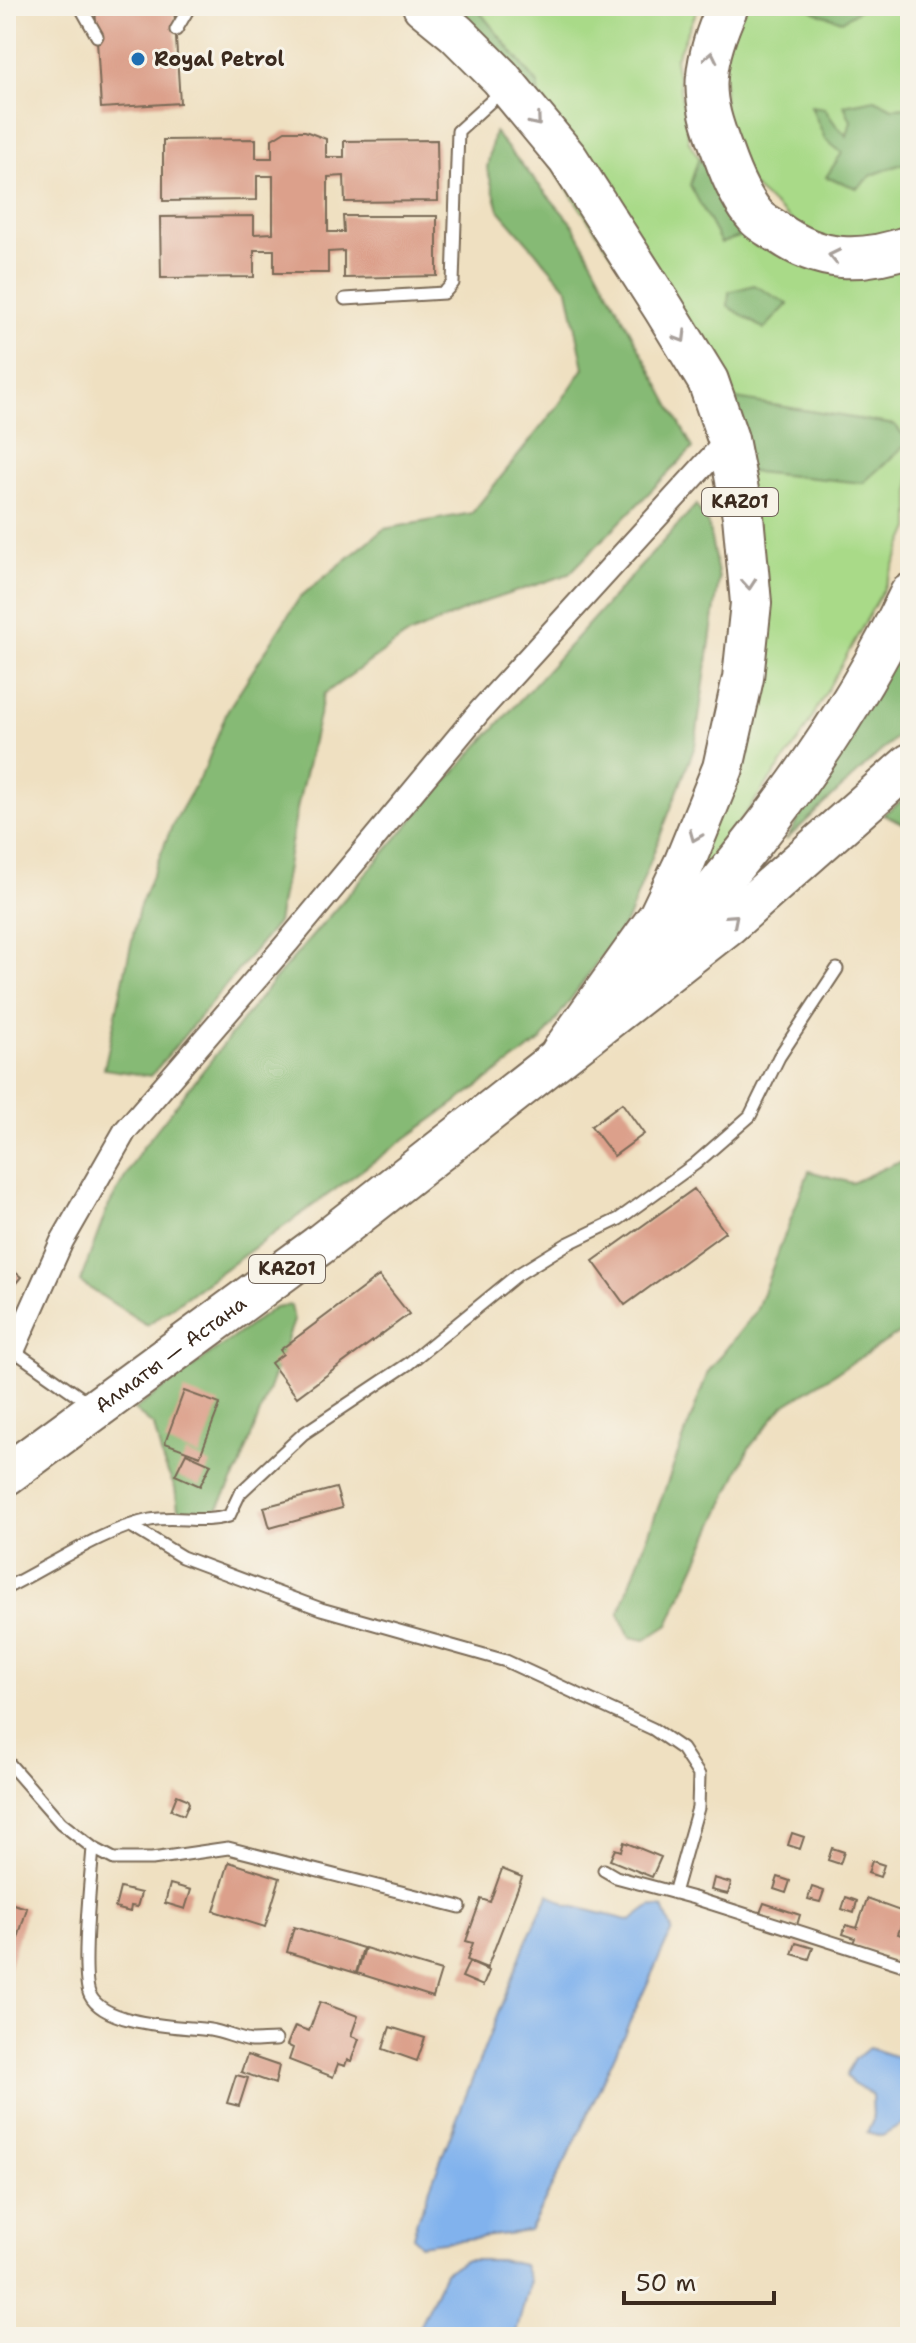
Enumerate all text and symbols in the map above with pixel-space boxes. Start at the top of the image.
place label: Royal Petrol [154,46,284,72]
marker: Royal Petrol [129,50,147,68]
one-way arrow [702,51,719,64]
one-way arrow [526,112,541,126]
one-way arrow [827,249,841,266]
one-way arrow [671,328,687,343]
road number: KАZ01 [702,488,778,516]
one-way arrow [741,578,758,591]
one-way arrow [689,828,705,842]
one-way arrow [724,915,739,929]
road number: KАZ01 [249,1255,325,1283]
street label: Алматы — Астана [90,1290,252,1418]
scale bar [624,2255,774,2305]
text: 50 m [636,2267,696,2299]

